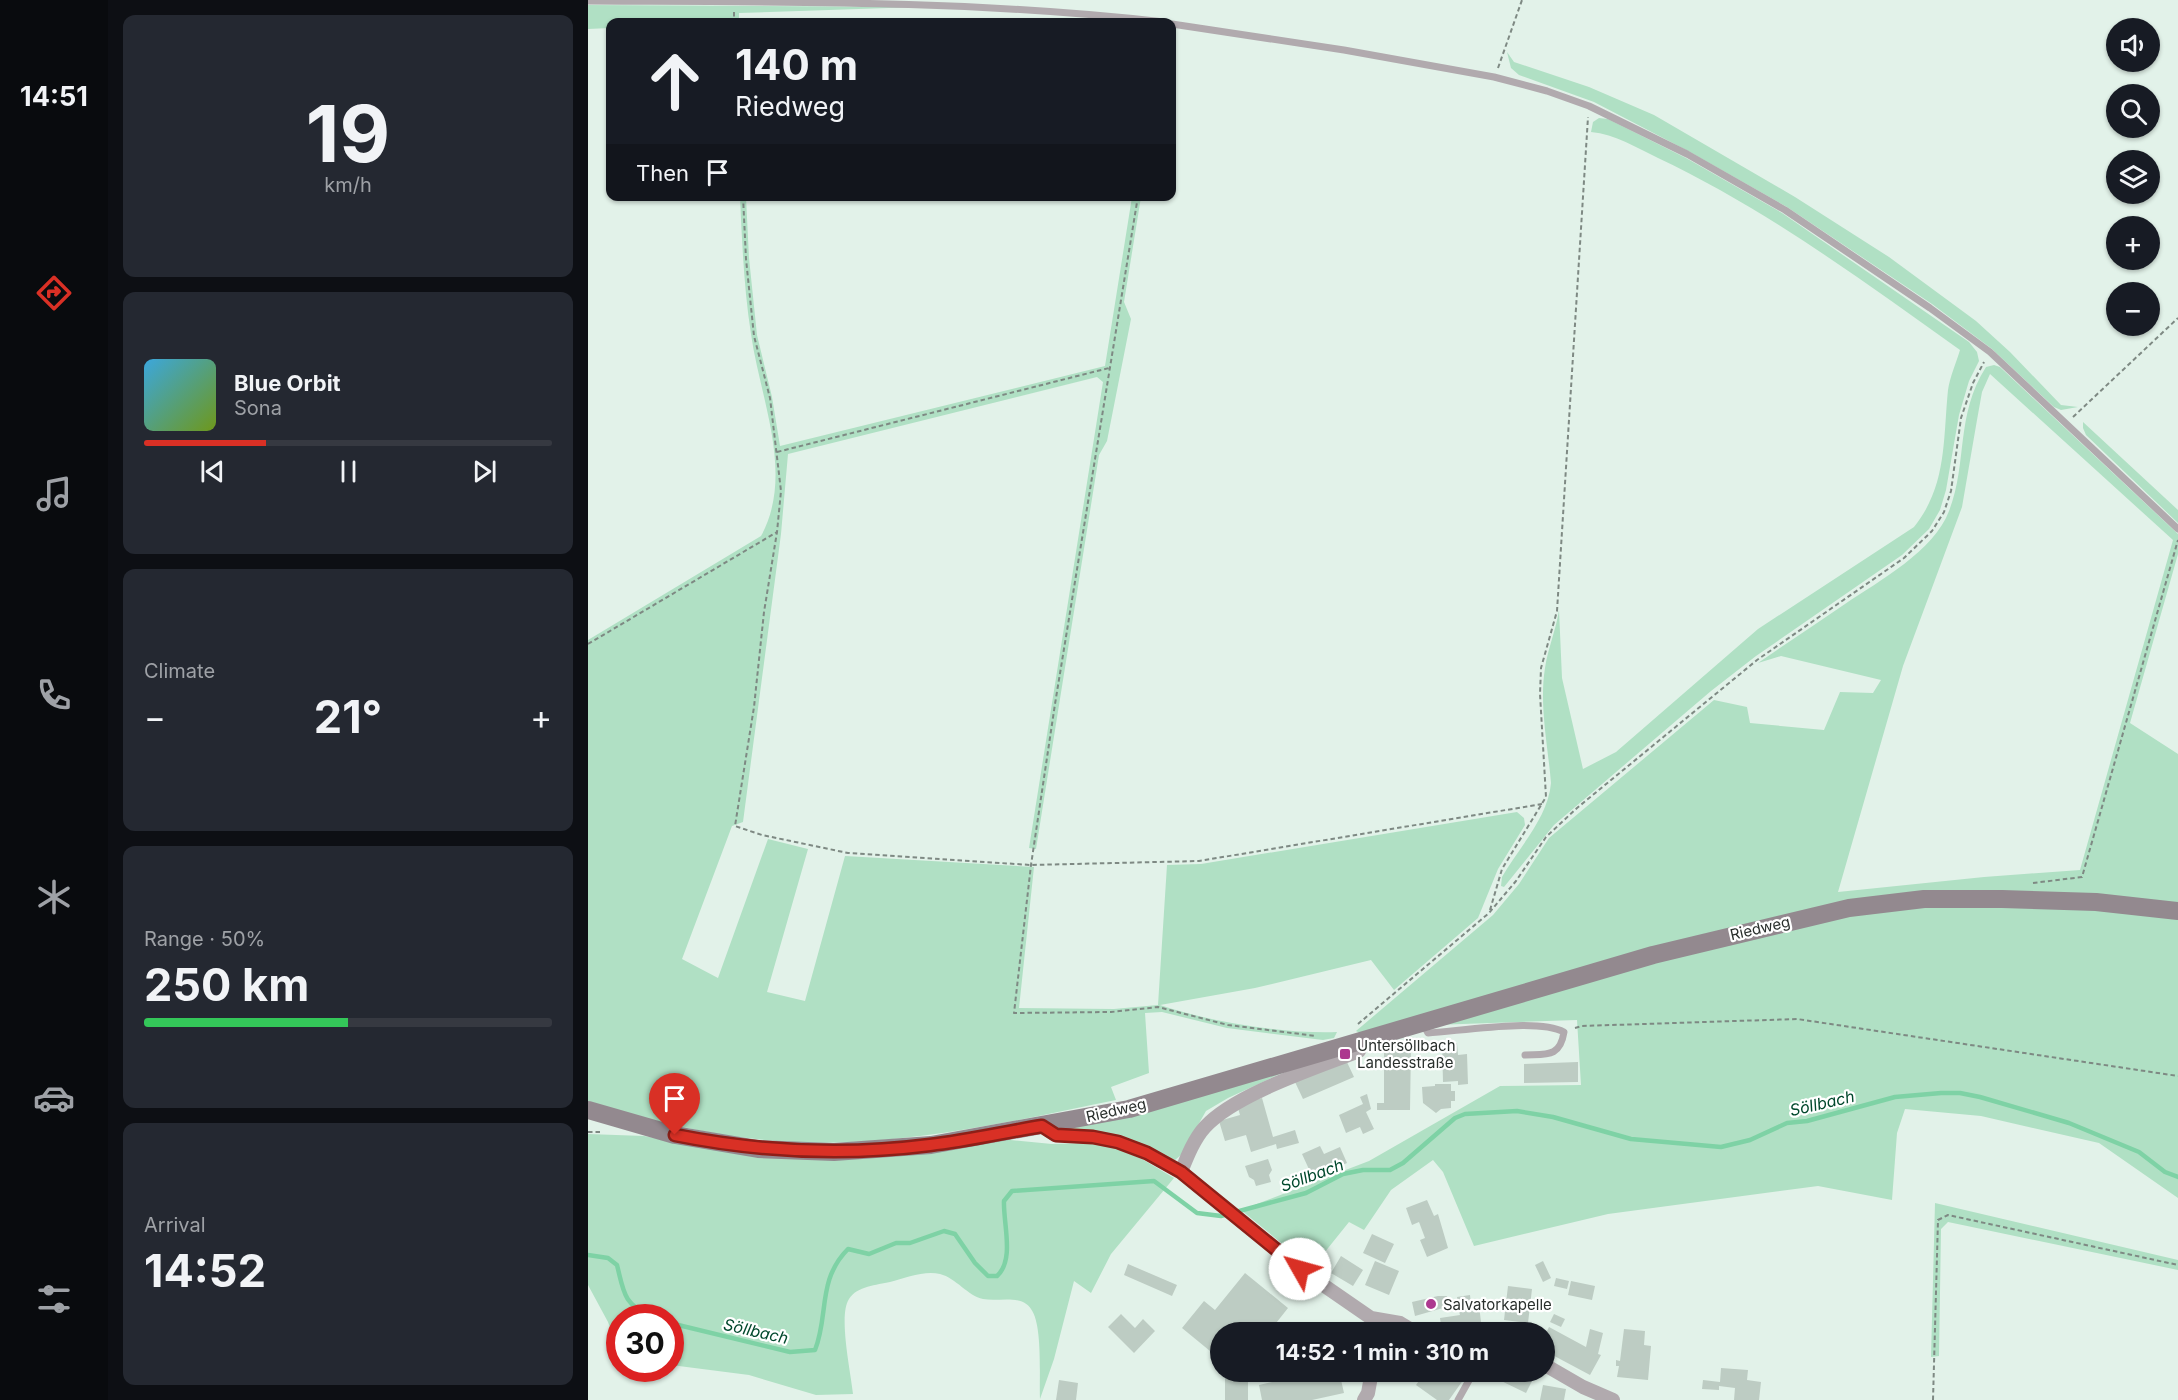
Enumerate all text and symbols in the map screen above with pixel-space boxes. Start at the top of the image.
map controls [2106,18,2160,336]
button: sound [2106,18,2160,72]
text: 140 m [735,39,858,90]
icon: ahead [636,42,714,120]
text: 14:51 [20,80,88,113]
button: search [2106,84,2160,138]
text: 19 [306,86,390,181]
text: Riedweg [735,90,845,123]
button: layers [2106,150,2160,204]
icon: arrive [701,156,734,189]
text: Then [636,160,689,186]
text: km/h [324,173,372,197]
button: + [2106,216,2160,270]
icon: directions [33,272,75,314]
button: − [2106,282,2160,336]
text: Blue Orbit [234,370,341,396]
text: Sona [234,396,282,420]
icon: previous [196,455,229,488]
icon: pause [332,455,365,488]
icon: next [468,455,501,488]
icon: music [33,473,75,515]
text: Climate [144,659,215,683]
icon: phone [33,674,75,716]
text: 21° [314,689,382,744]
text: − [144,697,166,737]
text: + [530,697,552,737]
icon: climate [33,876,75,918]
street label: Riedweg [1728,912,1792,944]
text: Range · 50% [144,927,265,951]
text: 250 km [144,957,309,1012]
place label: Untersöllbach Landesstraße [1357,1036,1456,1072]
marker: Untersöllbach Landesstraße [1338,1047,1352,1061]
pin [649,1073,700,1135]
icon: car [33,1077,75,1119]
icon: arrive [658,1082,691,1115]
water label: Söllbach [1788,1086,1856,1120]
street label: Riedweg [1084,1094,1148,1126]
water label: Söllbach [1278,1154,1346,1196]
text: Arrival [144,1213,206,1237]
position arrow [1268,1237,1332,1301]
text: 14:52 [144,1243,266,1298]
icon: filters [33,1278,75,1320]
place label: Salvatorkapelle [1443,1295,1552,1314]
marker: Salvatorkapelle [1424,1297,1438,1311]
speed limit sign: 30 [606,1304,684,1382]
water label: Söllbach [722,1314,790,1348]
text: 14:52 · 1 min · 310 m [1276,1339,1489,1365]

